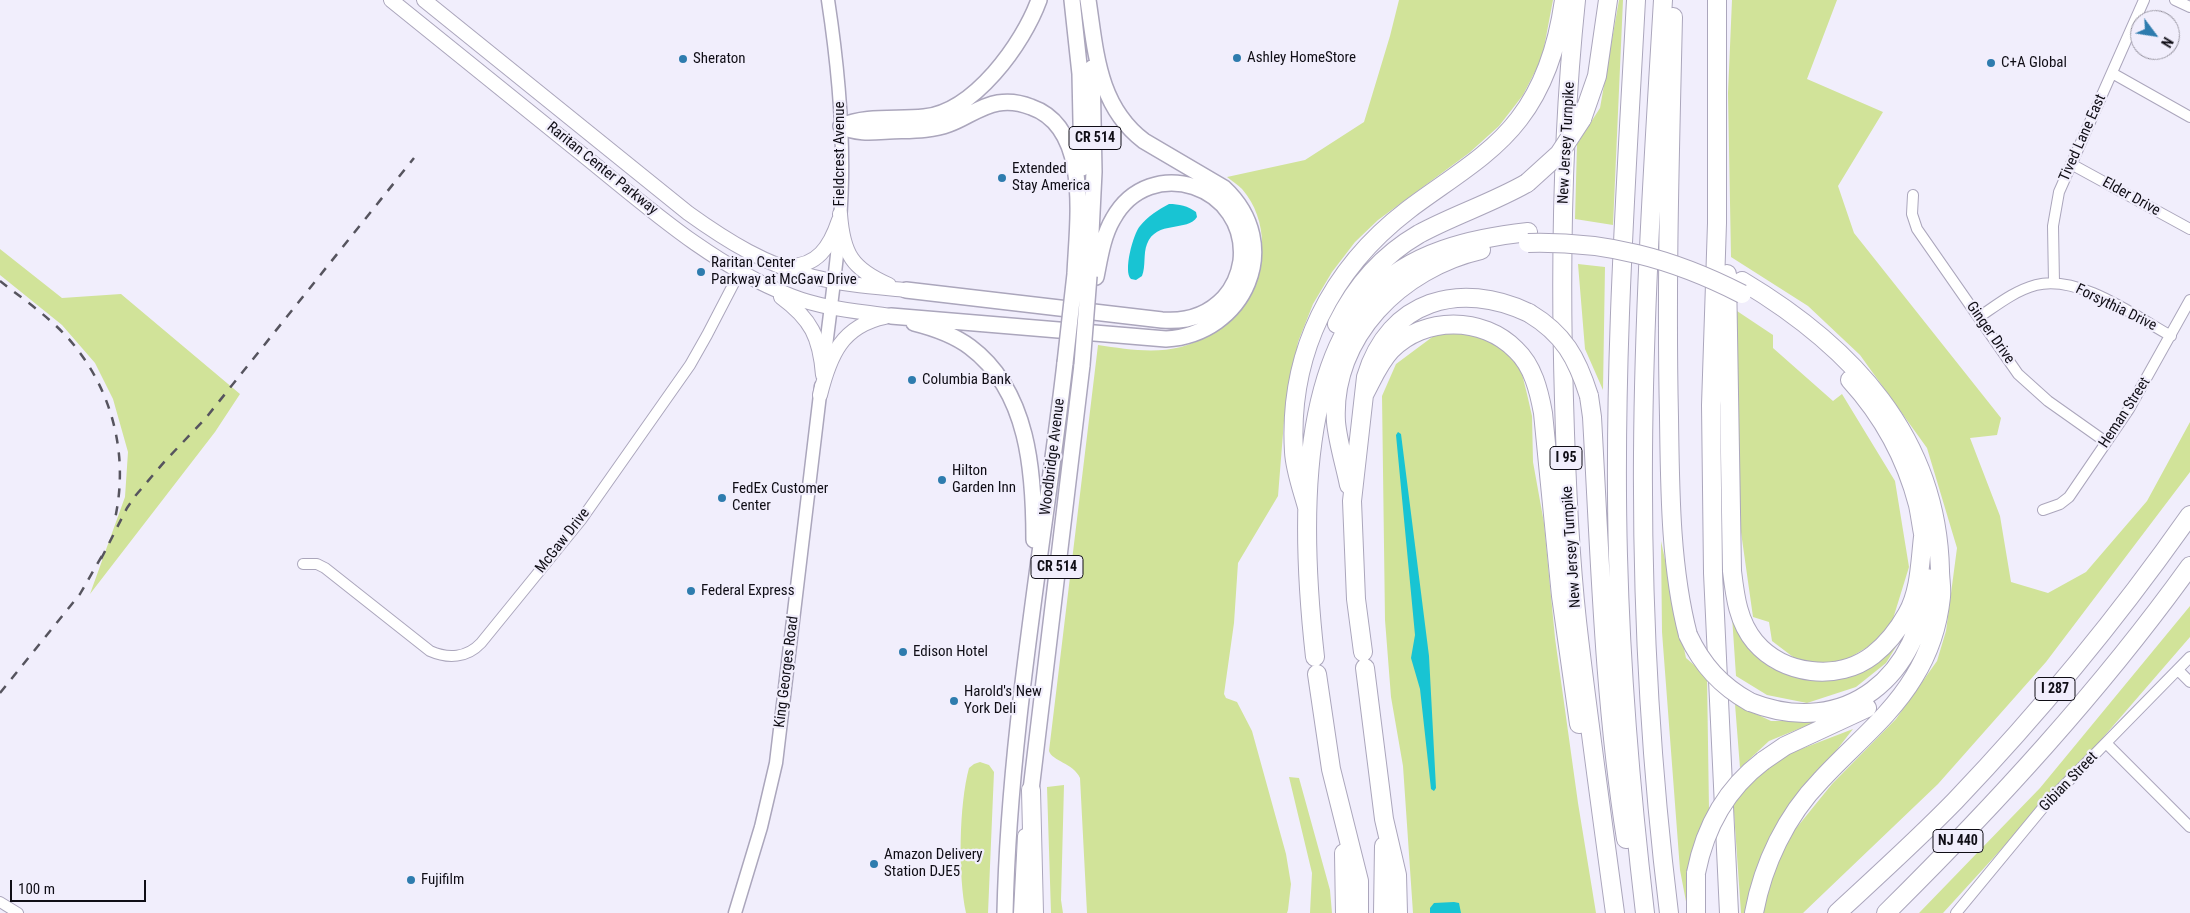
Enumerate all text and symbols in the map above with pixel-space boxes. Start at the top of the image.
north arrow [2130,10,2180,60]
text: N [2158,34,2176,50]
place label: Ashley HomeStore [1247,49,1356,67]
place label: Sheraton [693,50,746,68]
marker: Ashley HomeStore [1231,52,1243,64]
marker: Sheraton [677,53,689,65]
place label: C+A Global [2001,54,2067,72]
marker: C+A Global [1985,57,1997,69]
street label: New Jersey Turnpike [1555,81,1579,205]
street label: Tived Lane East [2056,92,2110,184]
street label: Fieldcrest Avenue [831,102,849,206]
street label: Raritan Center Parkway [543,119,661,219]
road number: CR 514 [1069,126,1121,150]
place label: Extended Stay America [1012,160,1090,195]
marker: Extended Stay America [996,172,1008,184]
street label: Elder Drive [2099,174,2163,220]
place label: Raritan Center Parkway at McGaw Drive [711,254,857,289]
marker: Raritan Center Parkway at McGaw Drive [695,266,707,278]
street label: Forsythia Drive [2073,281,2159,335]
street label: Ginger Drive [1962,298,2018,368]
place label: Columbia Bank [922,371,1011,389]
marker: Columbia Bank [906,374,918,386]
street label: Heman Street [2095,374,2155,452]
street label: Woodbridge Avenue [1037,398,1069,516]
road number: I 95 [1550,446,1582,469]
place label: Hilton Garden Inn [952,462,1016,497]
marker: Hilton Garden Inn [936,474,948,486]
place label: FedEx Customer Center [732,480,828,515]
street label: New Jersey Turnpike [1559,485,1585,609]
marker: FedEx Customer Center [716,492,728,504]
street label: McGaw Drive [532,505,594,577]
road number: CR 514 [1031,556,1083,578]
place label: Federal Express [701,582,794,600]
marker: Federal Express [685,585,697,597]
street label: King Georges Road [771,615,803,729]
place label: Edison Hotel [913,643,988,661]
marker: Edison Hotel [897,646,909,658]
road number: I 287 [2035,678,2075,701]
place label: Harold's New York Deli [964,683,1042,718]
marker: Harold's New York Deli [948,695,960,707]
street label: Gibian Street [2036,748,2102,816]
road number: NJ 440 [1933,829,1983,852]
place label: Amazon Delivery Station DJE5 [884,846,983,881]
marker: Amazon Delivery Station DJE5 [868,858,880,870]
scale bar [12,870,149,902]
place label: Fujifilm [421,871,464,889]
marker: Fujifilm [405,874,417,886]
text: 100 m [18,880,55,898]

